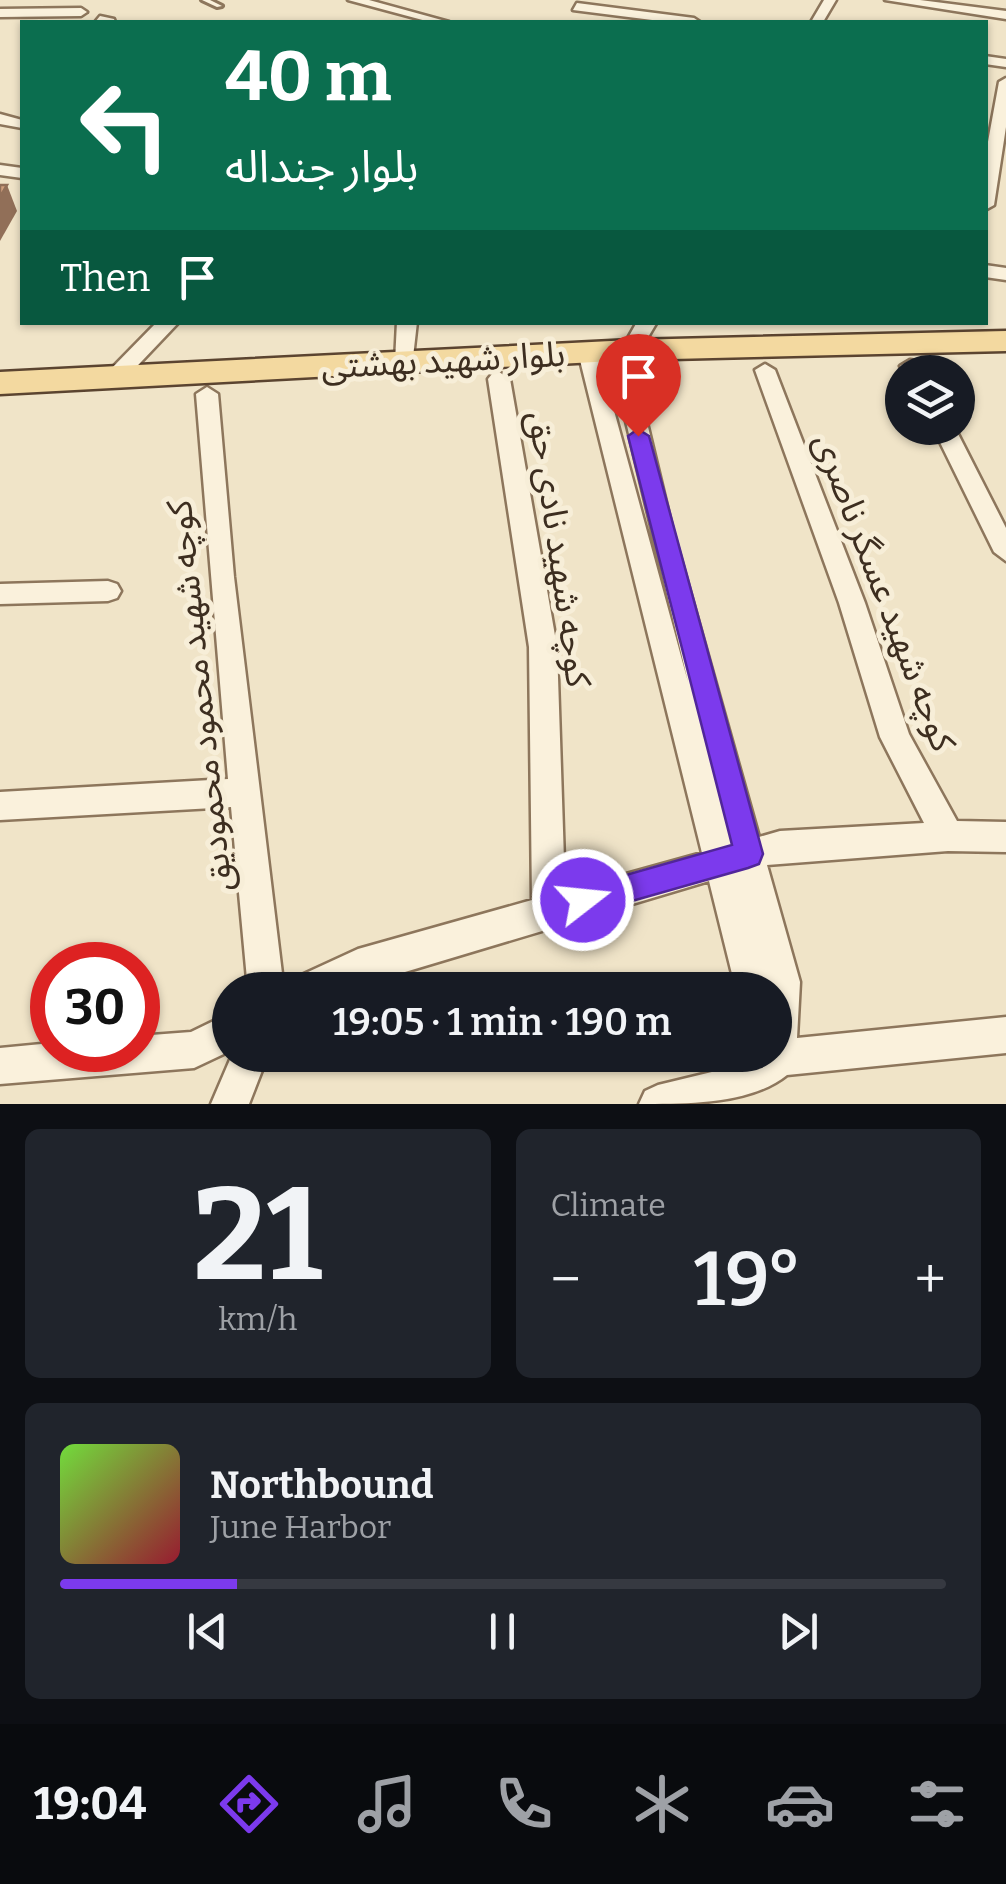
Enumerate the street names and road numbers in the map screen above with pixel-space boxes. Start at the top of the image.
street label: بلوار شهید بهشتی [320,333,566,387]
street label: کوچه شهید نادی حق [519,408,600,690]
street label: کوچه شهید عسگر ناصری [804,427,965,758]
street label: کوچه شهید محمود محمودیق [157,497,242,894]

